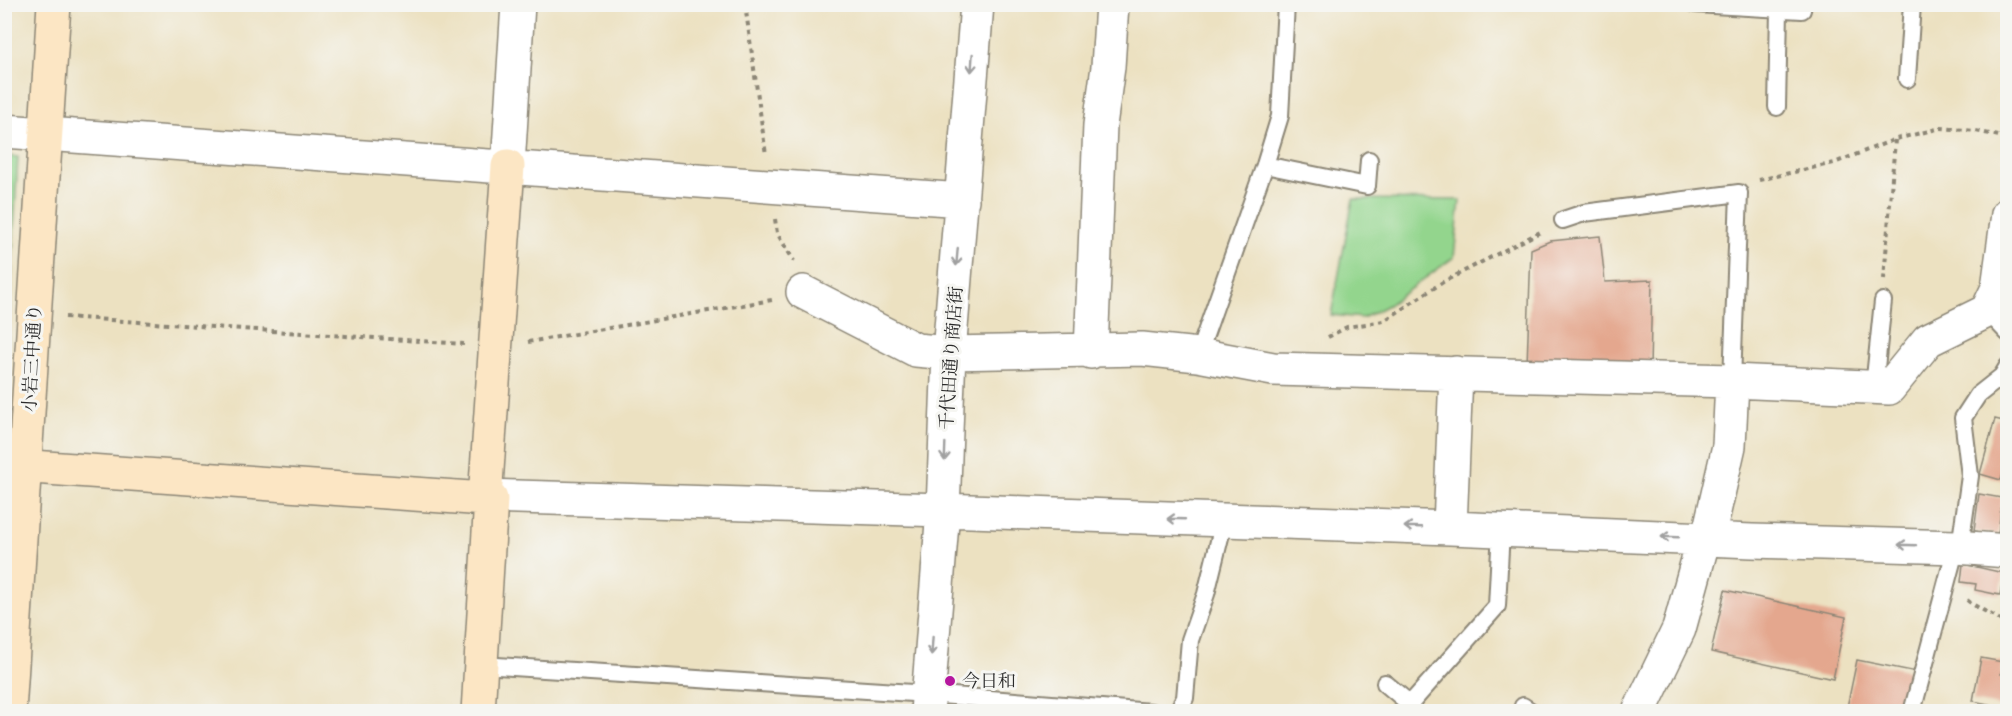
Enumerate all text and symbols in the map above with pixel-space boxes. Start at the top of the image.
one-way arrow [967,52,978,72]
one-way arrow [951,247,962,267]
street label: 千代田通り商店街 [935,285,970,431]
street label: 小岩三中通り [18,303,49,413]
one-way arrow [939,441,951,461]
one-way arrow [1166,513,1186,524]
one-way arrow [1403,521,1423,532]
one-way arrow [1661,531,1681,542]
one-way arrow [1898,540,1918,551]
one-way arrow [926,636,937,656]
place label: 今日和 [962,670,1016,695]
marker: 今日和 [943,674,957,688]

